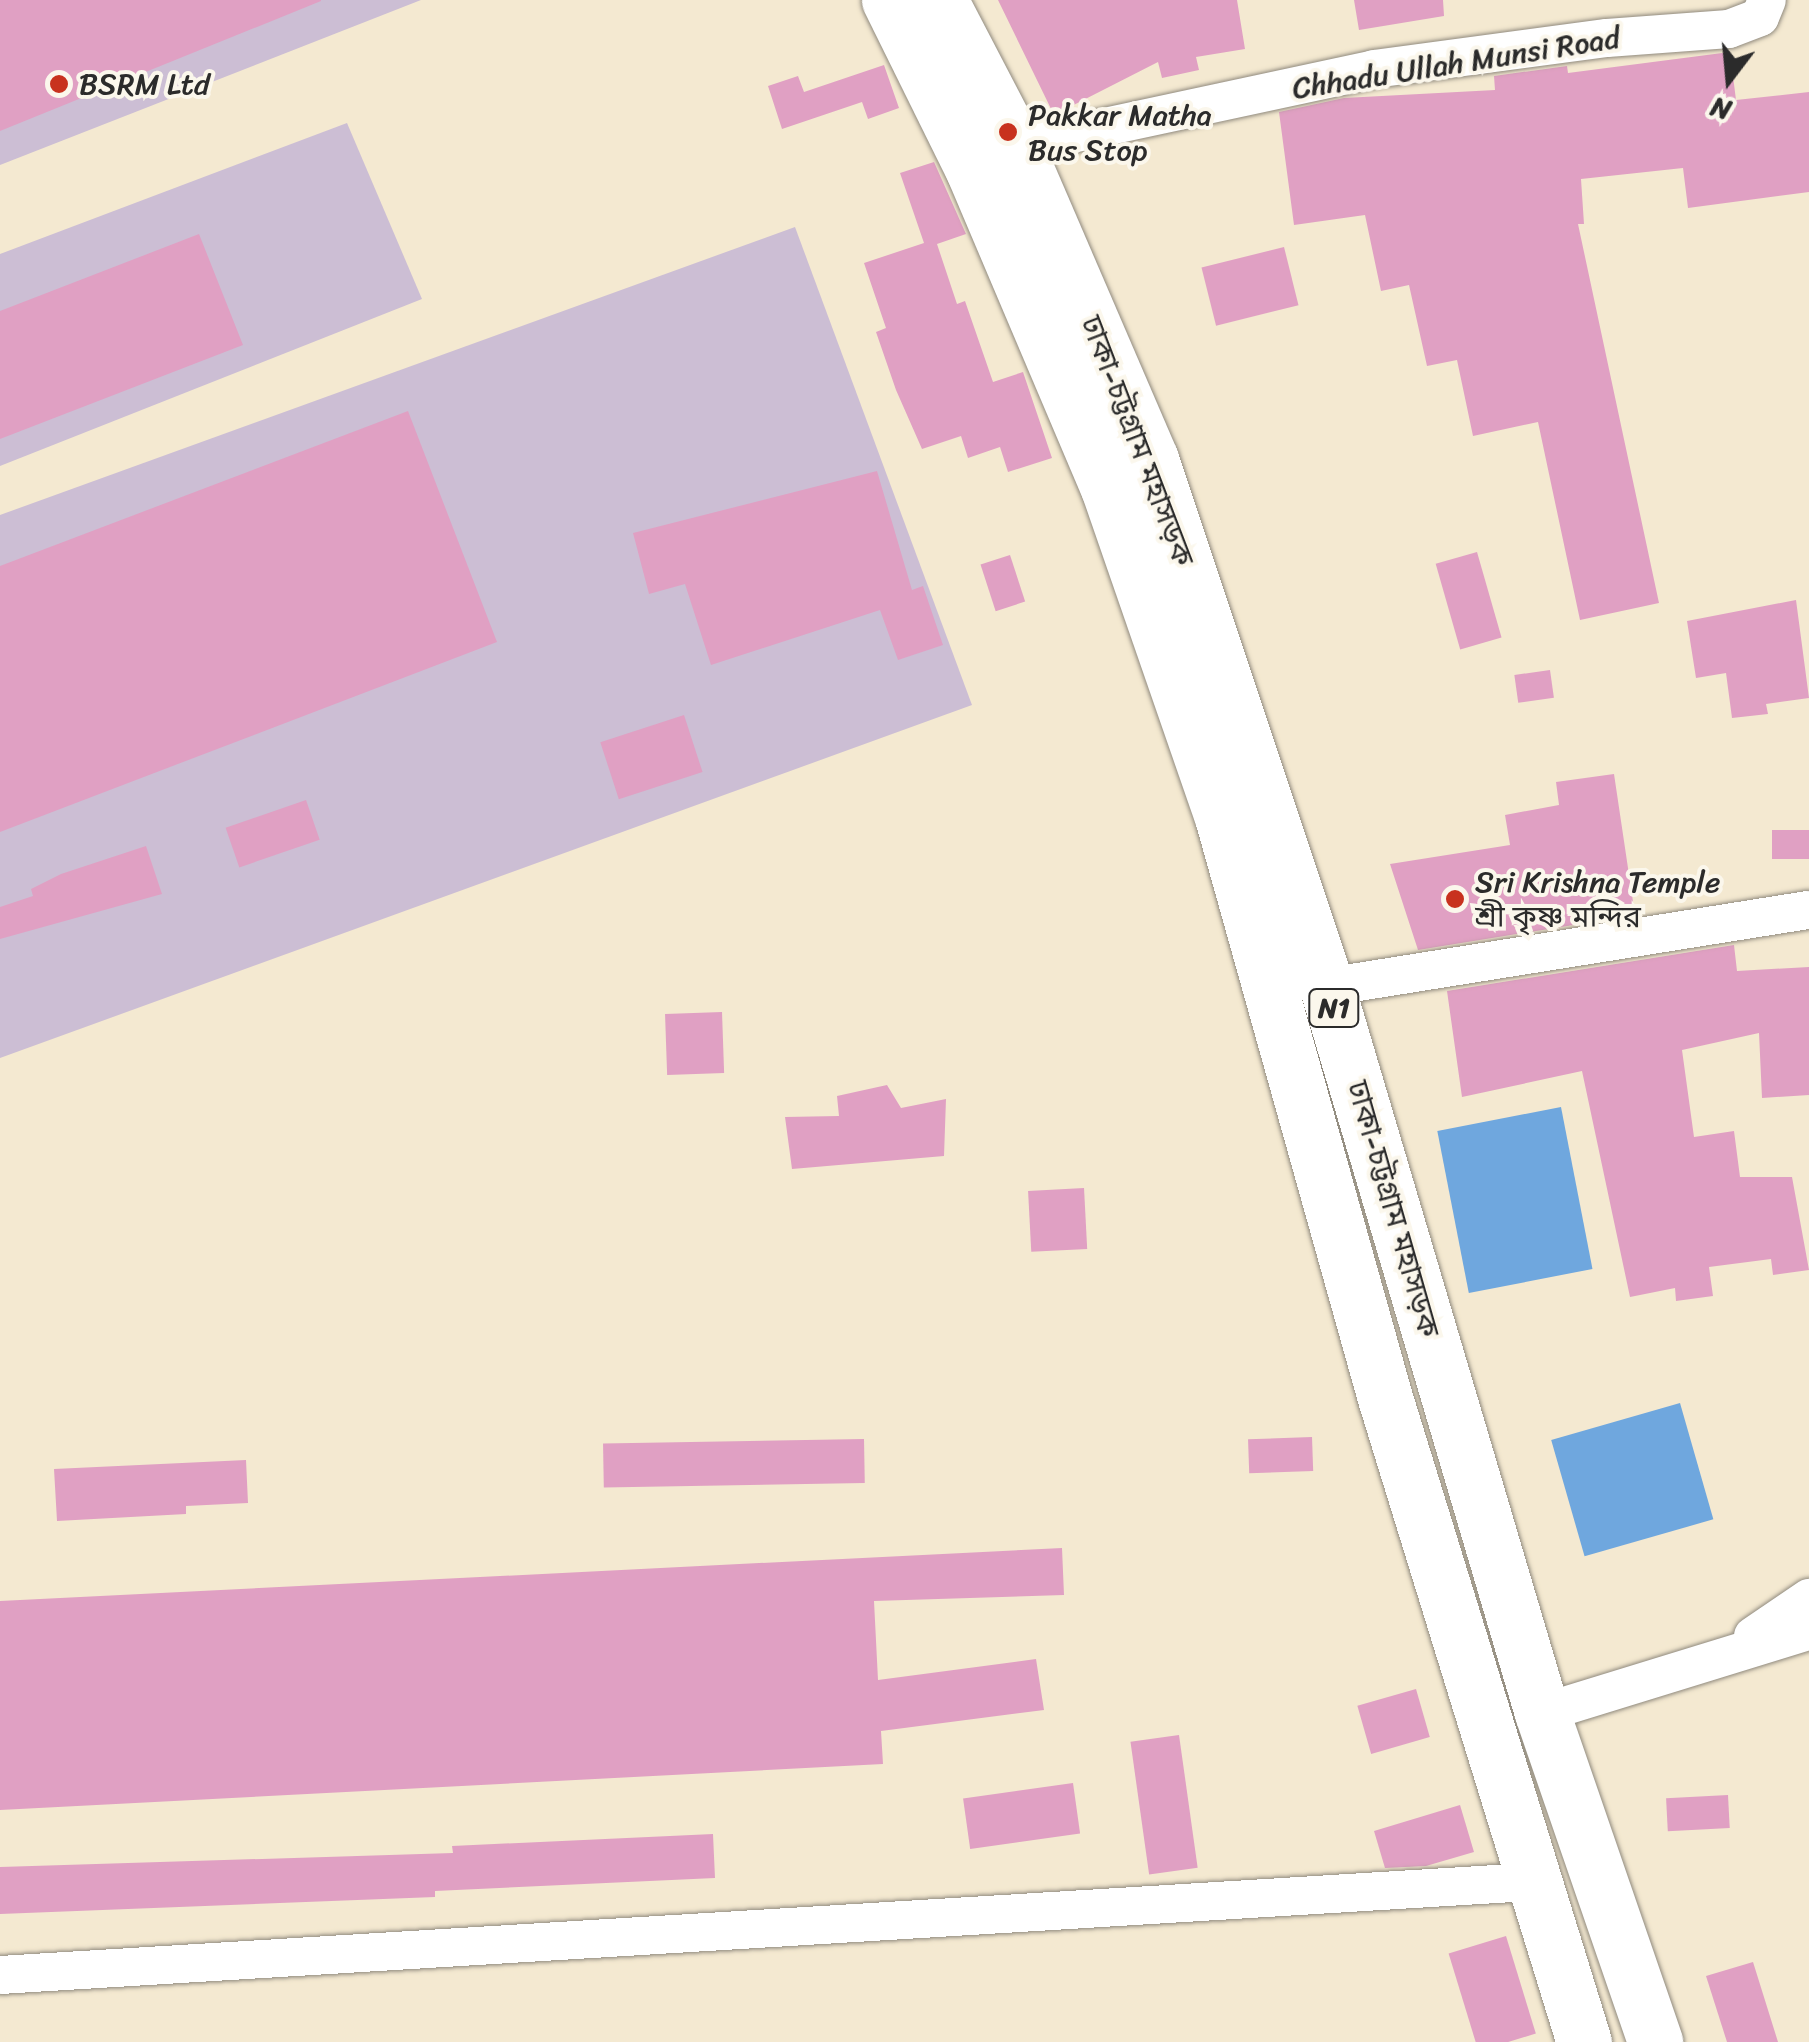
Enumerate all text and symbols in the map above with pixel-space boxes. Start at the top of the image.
street label: Chhadu Ullah Munsi Road [1290,19,1622,107]
north arrow [1679,30,1779,130]
place label: BSRM Ltd [79,66,210,102]
marker: BSRM Ltd [48,73,70,95]
text: N [1705,83,1737,136]
place label: Pakkar Matha Bus Stop [1028,97,1212,168]
marker: Pakkar Matha Bus Stop [997,121,1019,143]
street label: ঢাকা-চট্টগ্রাম মহাসড়ক [1073,311,1201,571]
place label: Sri Krishna Temple শ্রী কৃষ্ণ মন্দির [1475,864,1722,934]
marker: Sri Krishna Temple শ্রী কৃষ্ণ মন্দির [1444,888,1466,910]
road number: N1 [1306,985,1362,1031]
street label: ঢাকা-চট্টগ্রাম মহাসড়ক [1339,1077,1447,1341]

